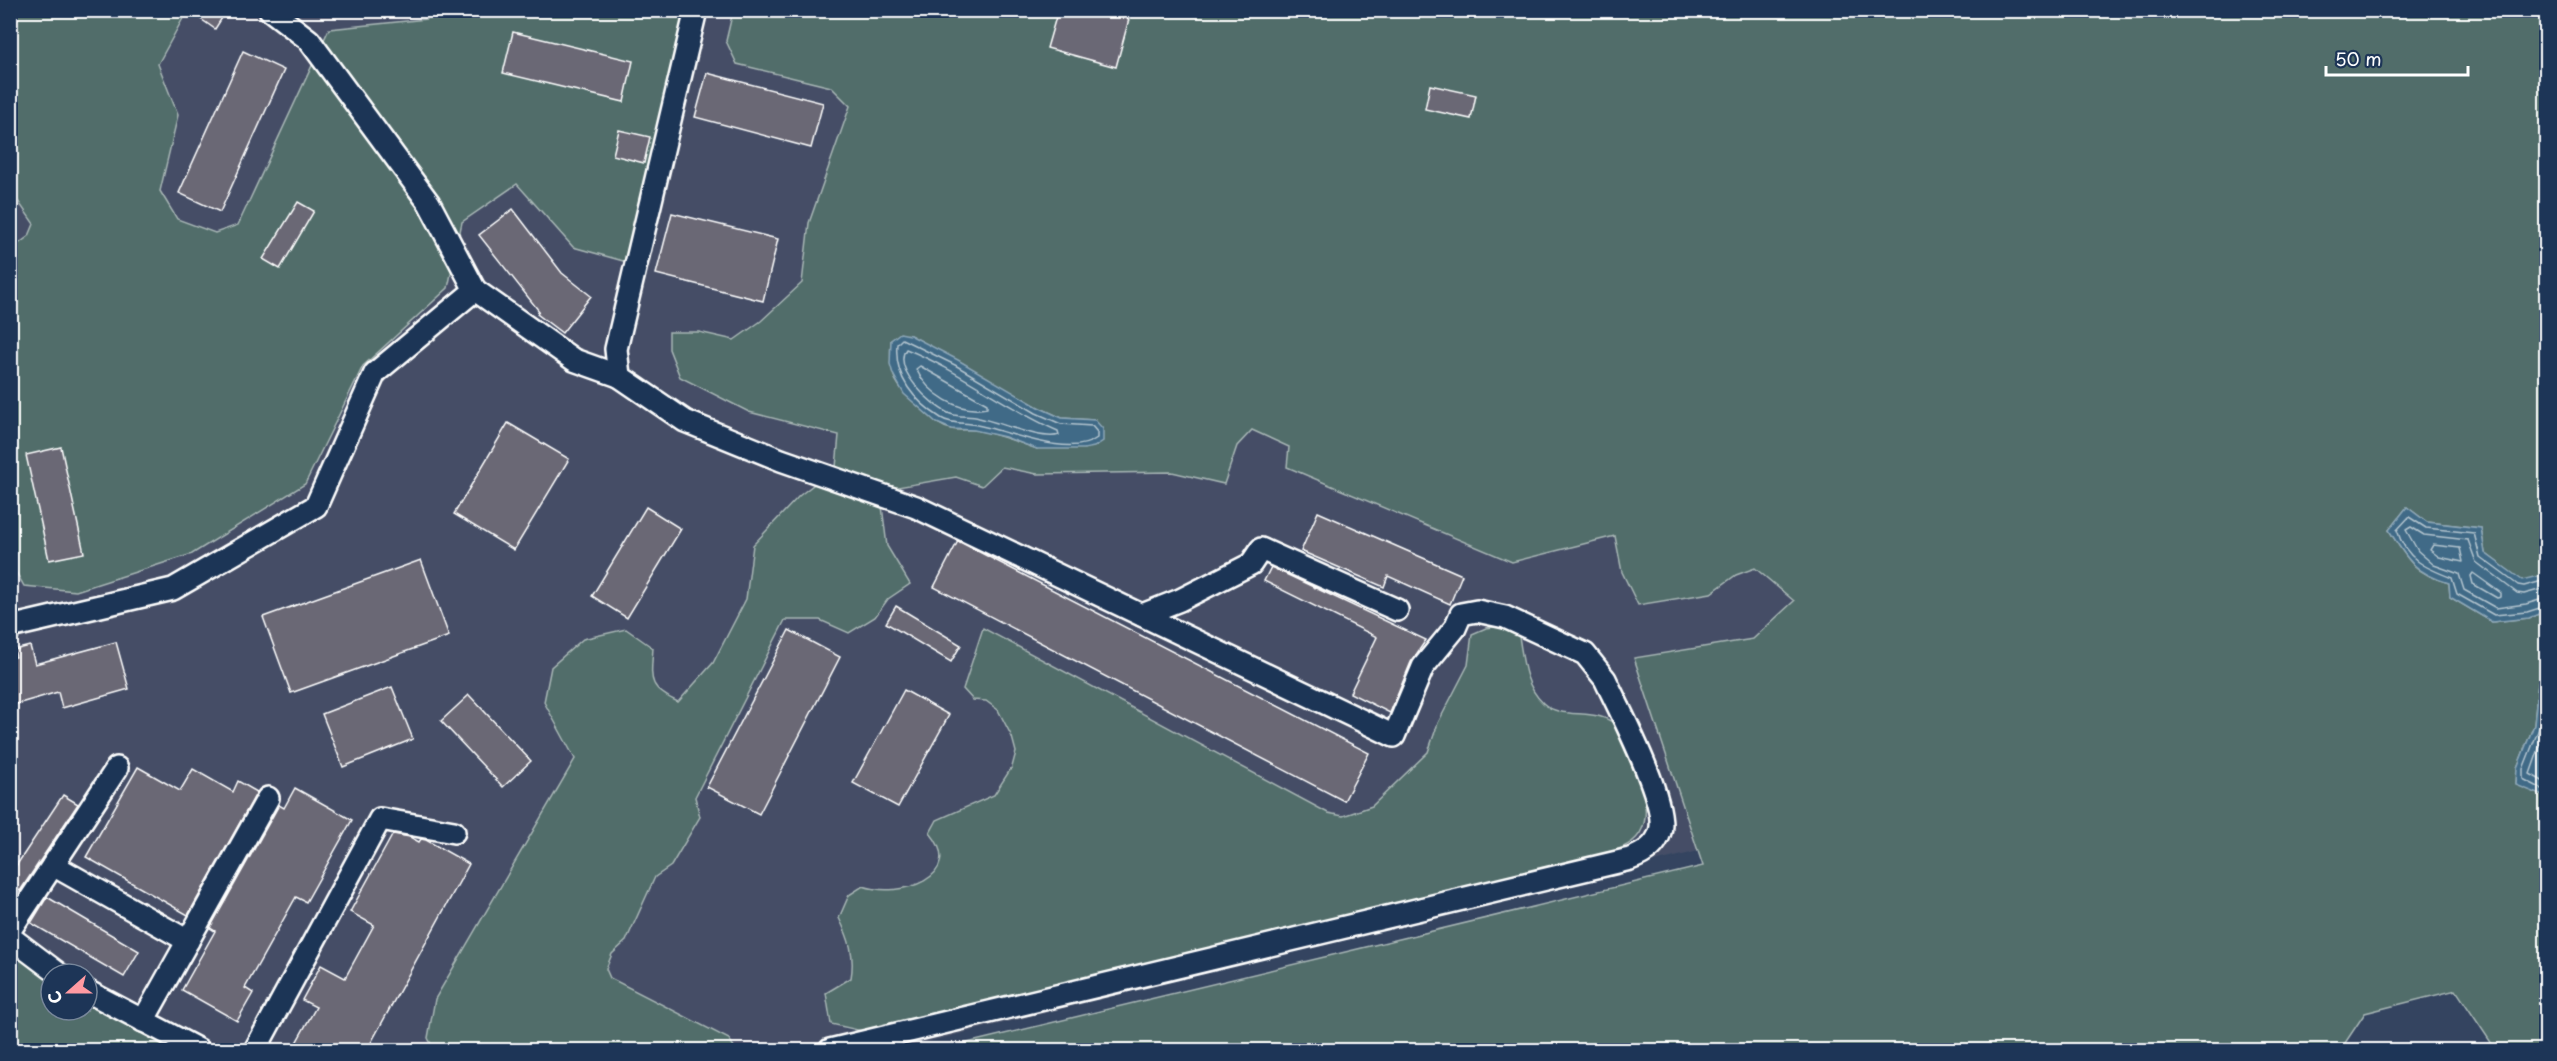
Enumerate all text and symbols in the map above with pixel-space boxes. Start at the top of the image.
scale bar [2326,39,2468,77]
text: 50 m [2335,45,2382,72]
north arrow [39,962,99,1022]
text: С [41,988,67,1008]

